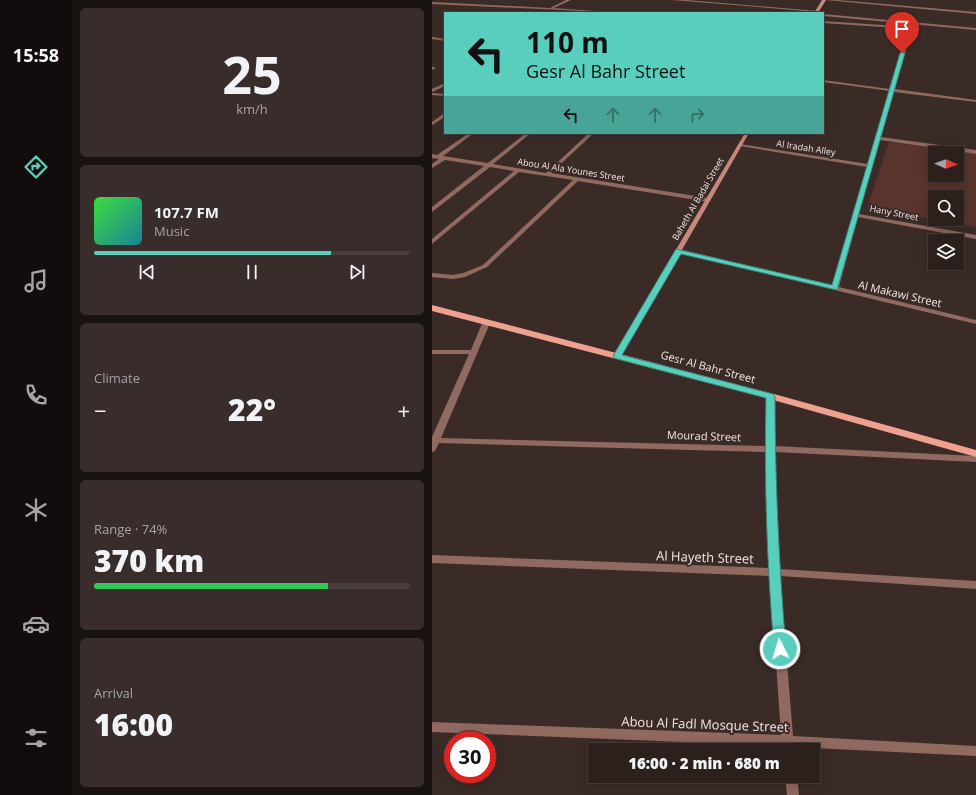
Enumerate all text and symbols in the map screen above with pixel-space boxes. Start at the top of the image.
pin [885,12,919,53]
icon: arrive [891,18,913,40]
text: 110 m [526,23,609,61]
icon: left [460,28,512,80]
text: 25 [222,38,282,109]
text: 15:58 [13,43,59,67]
text: Gesr Al Bahr Street [526,59,685,83]
text: km/h [236,100,268,118]
icon: left [560,104,582,126]
icon: ahead [602,104,624,126]
icon: ahead [644,104,666,126]
icon: right [686,104,708,126]
street label: Al Iradah Alley [776,136,837,159]
north arrow [928,146,964,182]
map controls [928,146,964,270]
icon: directions [22,153,50,181]
street label: Abou Al Ala Younes Street [517,155,626,184]
street label: Baheth Al Badai Street [668,155,727,243]
button: search [928,190,964,226]
street label: Hany Street [869,201,919,224]
text: 107.7 FM [154,202,219,222]
text: Music [154,222,189,240]
button: layers [928,234,964,270]
icon: previous [136,261,158,283]
icon: pause [241,261,263,283]
icon: next [346,261,368,283]
icon: music [22,267,50,295]
street label: Al Makawi Street [857,277,943,310]
street label: Gesr Al Bahr Street [659,347,757,386]
text: Climate [94,369,140,387]
icon: phone [22,381,50,409]
text: 22° [228,389,276,430]
text: − [94,395,107,425]
text: + [397,395,410,425]
street label: Mourad Street [667,427,741,444]
icon: climate [22,496,50,524]
text: Range · 74% [94,520,167,538]
text: 370 km [94,540,204,581]
street label: Al Hayeth Street [656,546,755,568]
icon: car [22,610,50,638]
position arrow [759,628,801,670]
text: Arrival [94,684,133,702]
text: 16:00 [94,704,173,745]
street label: Abou Al Fadl Mosque Street [621,712,789,736]
icon: filters [22,724,50,752]
speed limit sign: 30 [444,731,496,783]
text: 16:00 · 2 min · 680 m [628,753,780,773]

